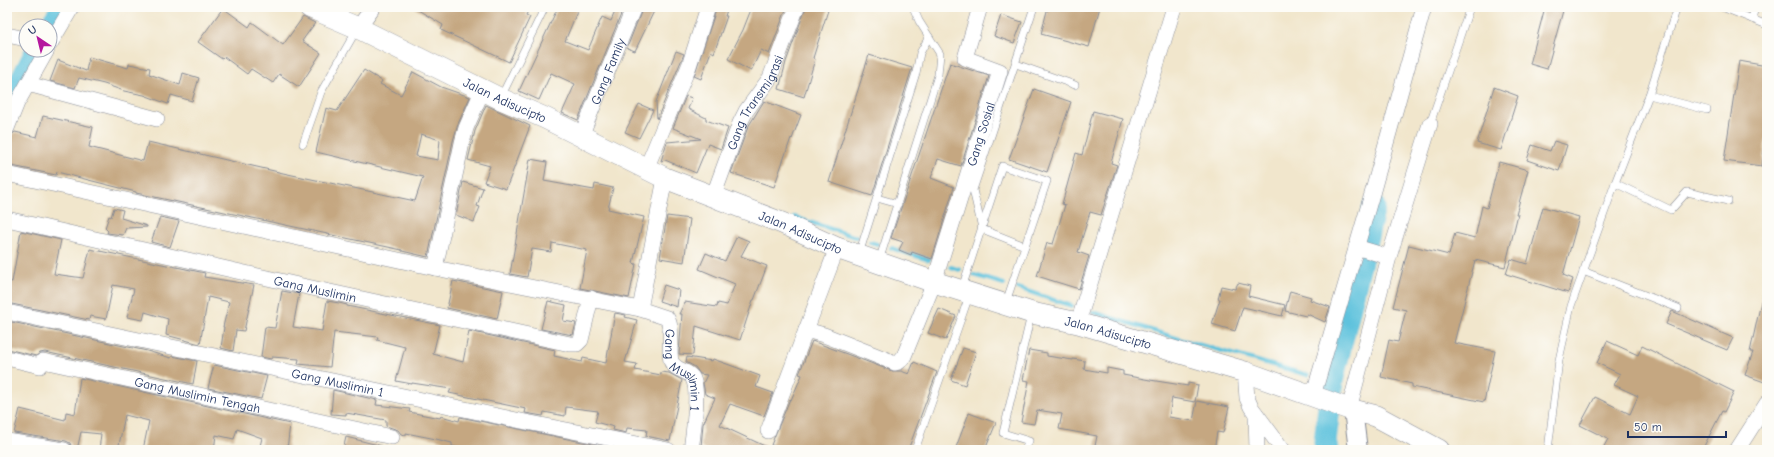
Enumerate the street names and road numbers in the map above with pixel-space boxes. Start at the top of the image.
street label: Gang Family [587,36,628,107]
street label: Gang Transmigrasi [723,53,786,152]
street label: Jalan Adisucipto [461,74,549,125]
street label: Gang Sosial [963,100,997,168]
street label: Jalan Adisucipto [757,207,844,257]
street label: Gang Muslimin [272,272,358,305]
street label: Jalan Adisucipto [1063,313,1153,352]
street label: Gang Muslimin 1 [663,329,703,412]
street label: Gang Muslimin 1 [290,365,385,399]
street label: Gang Muslimin Tengah [133,374,262,416]

